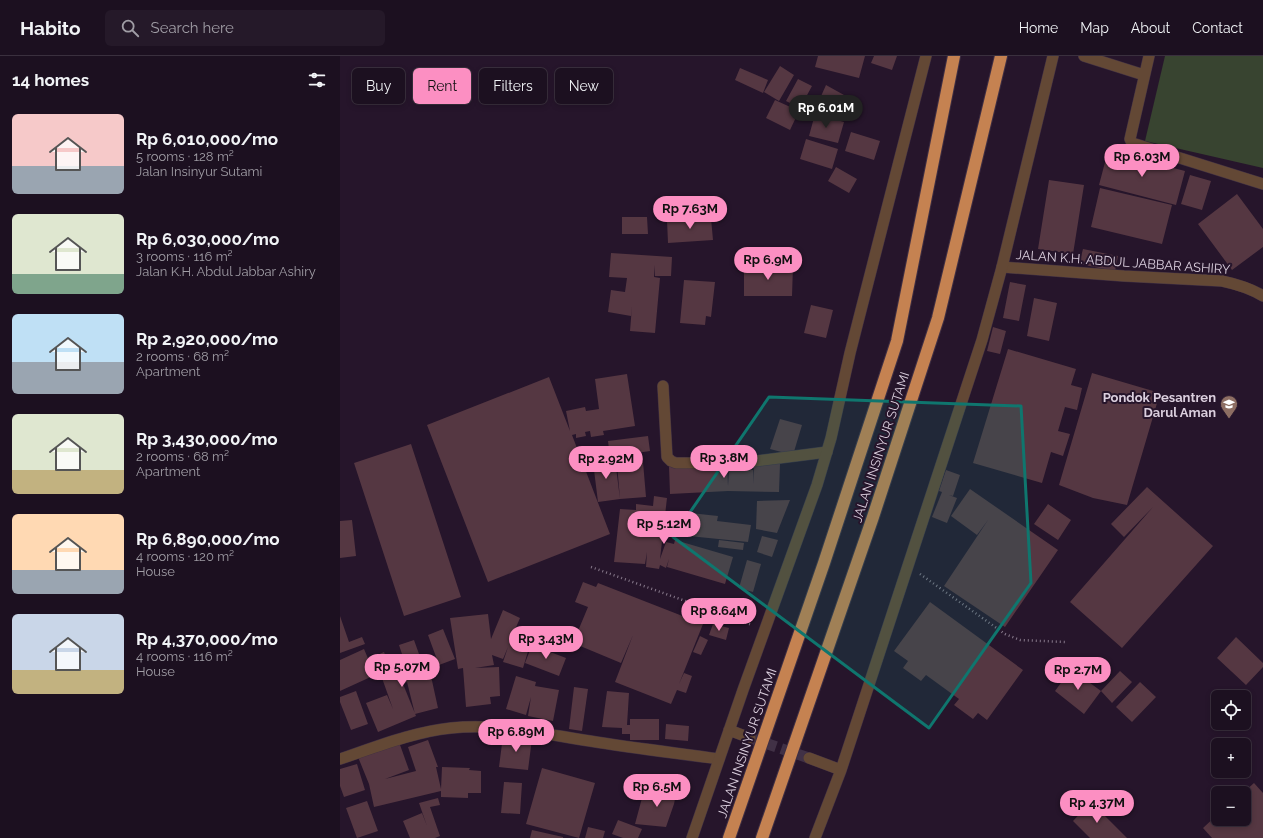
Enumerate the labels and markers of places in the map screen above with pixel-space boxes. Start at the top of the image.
pin: Rp 6.01M [785,95,867,129]
pin: Rp 6.03M [1101,144,1183,178]
pin: Rp 7.63M [649,196,731,230]
pin: Rp 6.9M [731,247,805,281]
place label: Pondok Pesantren Darul Aman [1103,390,1216,420]
school or university icon: Pondok Pesantren Darul Aman [1219,394,1239,419]
pin: Rp 3.8M [687,445,761,479]
pin: Rp 2.92M [565,446,647,480]
pin: Rp 5.12M [623,511,705,545]
pin: Rp 8.64M [678,598,760,632]
pin: Rp 3.43M [505,626,587,660]
pin: Rp 5.07M [361,654,443,688]
pin: Rp 2.7M [1041,657,1115,691]
pin: Rp 6.89M [475,719,557,753]
pin: Rp 6.5M [620,774,694,808]
pin: Rp 4.37M [1056,790,1138,824]

